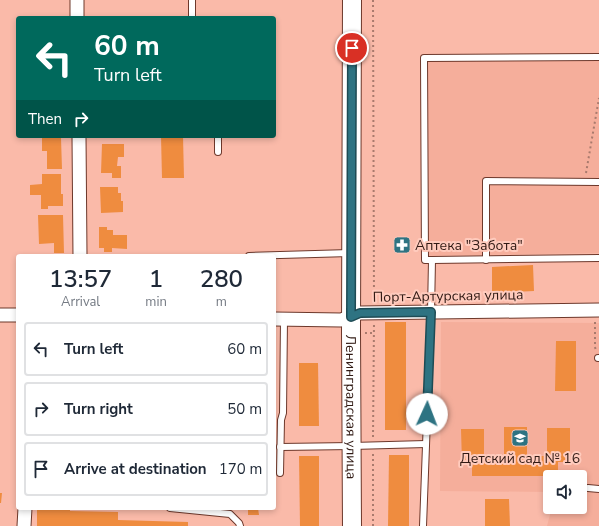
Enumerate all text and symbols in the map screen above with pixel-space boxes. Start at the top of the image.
text: 60 m [94,27,160,65]
pin [335,31,369,65]
icon: left [28,32,80,84]
icon: arrive [341,37,363,59]
text: Turn left [94,63,162,87]
icon: right [70,108,92,130]
text: Then [28,109,62,129]
pharmacy icon: Аптека "Забота" [392,235,412,255]
place label: Аптека "Забота" [415,236,523,255]
text: 13:57 [49,263,112,295]
text: 1 [149,263,163,295]
text: 280 [200,263,243,295]
street label: Порт-Артурская улица [372,285,524,307]
text: Arrival [61,293,100,311]
text: min [145,293,167,311]
text: m [216,293,227,311]
street label: Ленинградская улица [342,335,361,479]
icon: left [30,338,52,360]
text: Turn left [64,339,123,359]
text: 60 m [227,339,262,359]
position arrow [406,393,448,435]
icon: right [30,398,52,420]
text: Turn right [64,399,133,419]
text: 50 m [227,399,262,419]
school or university icon: Детский сад № 16 [510,428,530,448]
place label: Детский сад № 16 [460,449,580,468]
icon: arrive [30,458,52,480]
text: Arrive at destination [64,459,207,479]
text: 170 m [219,459,262,479]
map controls [543,470,587,514]
button: sound [543,470,587,514]

